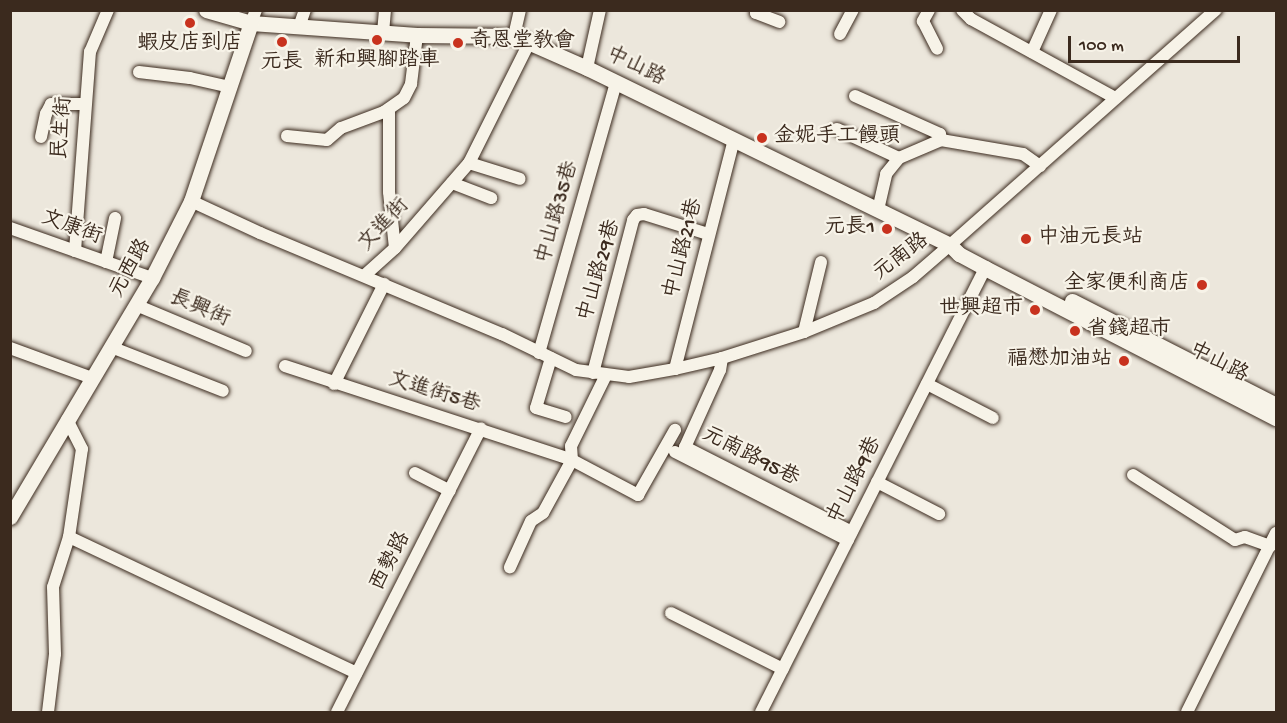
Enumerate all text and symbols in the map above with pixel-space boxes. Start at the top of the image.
marker: 蝦皮店到店 [183,16,197,30]
scale bar [1071,24,1244,62]
place label: 奇恩堂教會 [470,30,575,56]
place label: 蝦皮店到店 [138,32,242,58]
marker: 新和興腳踏車 [370,33,384,47]
marker: 元長 [275,35,289,49]
marker: 奇恩堂教會 [451,36,465,50]
text: 100 m [1079,36,1124,57]
street label: 中山路 [601,43,669,93]
place label: 新和興腳踏車 [314,49,440,75]
place label: 元長 [261,51,303,77]
street label: 民生街 [49,96,79,160]
place label: 金妮手工饅頭 [774,125,900,151]
marker: 金妮手工饅頭 [755,131,769,145]
street label: 中山路35巷 [532,159,586,267]
street label: 文進街 [354,194,416,258]
street label: 中山路21巷 [660,196,710,302]
street label: 文康街 [37,206,105,252]
place label: 元長1 [825,216,875,242]
street label: 中山路29巷 [574,217,628,325]
marker: 元長1 [880,222,894,236]
place label: 中油元長站 [1038,226,1143,252]
street label: 元南路 [869,229,935,287]
marker: 中油元長站 [1019,232,1033,246]
street label: 元西路 [106,235,158,303]
place label: 全家便利商店 [1064,272,1190,298]
marker: 全家便利商店 [1195,278,1209,292]
street label: 長興街 [165,286,233,334]
place label: 世興超市 [939,297,1023,323]
marker: 世興超市 [1028,303,1042,317]
place label: 省錢超市 [1087,318,1171,344]
marker: 省錢超市 [1068,324,1082,338]
street label: 中山路 [1184,338,1252,390]
place label: 福懋加油站 [1007,348,1112,374]
marker: 福懋加油站 [1117,354,1131,368]
street label: 文進街5巷 [385,368,483,420]
street label: 元南路95巷 [697,423,803,493]
street label: 中山路9巷 [823,433,889,529]
street label: 西勢路 [366,528,418,596]

